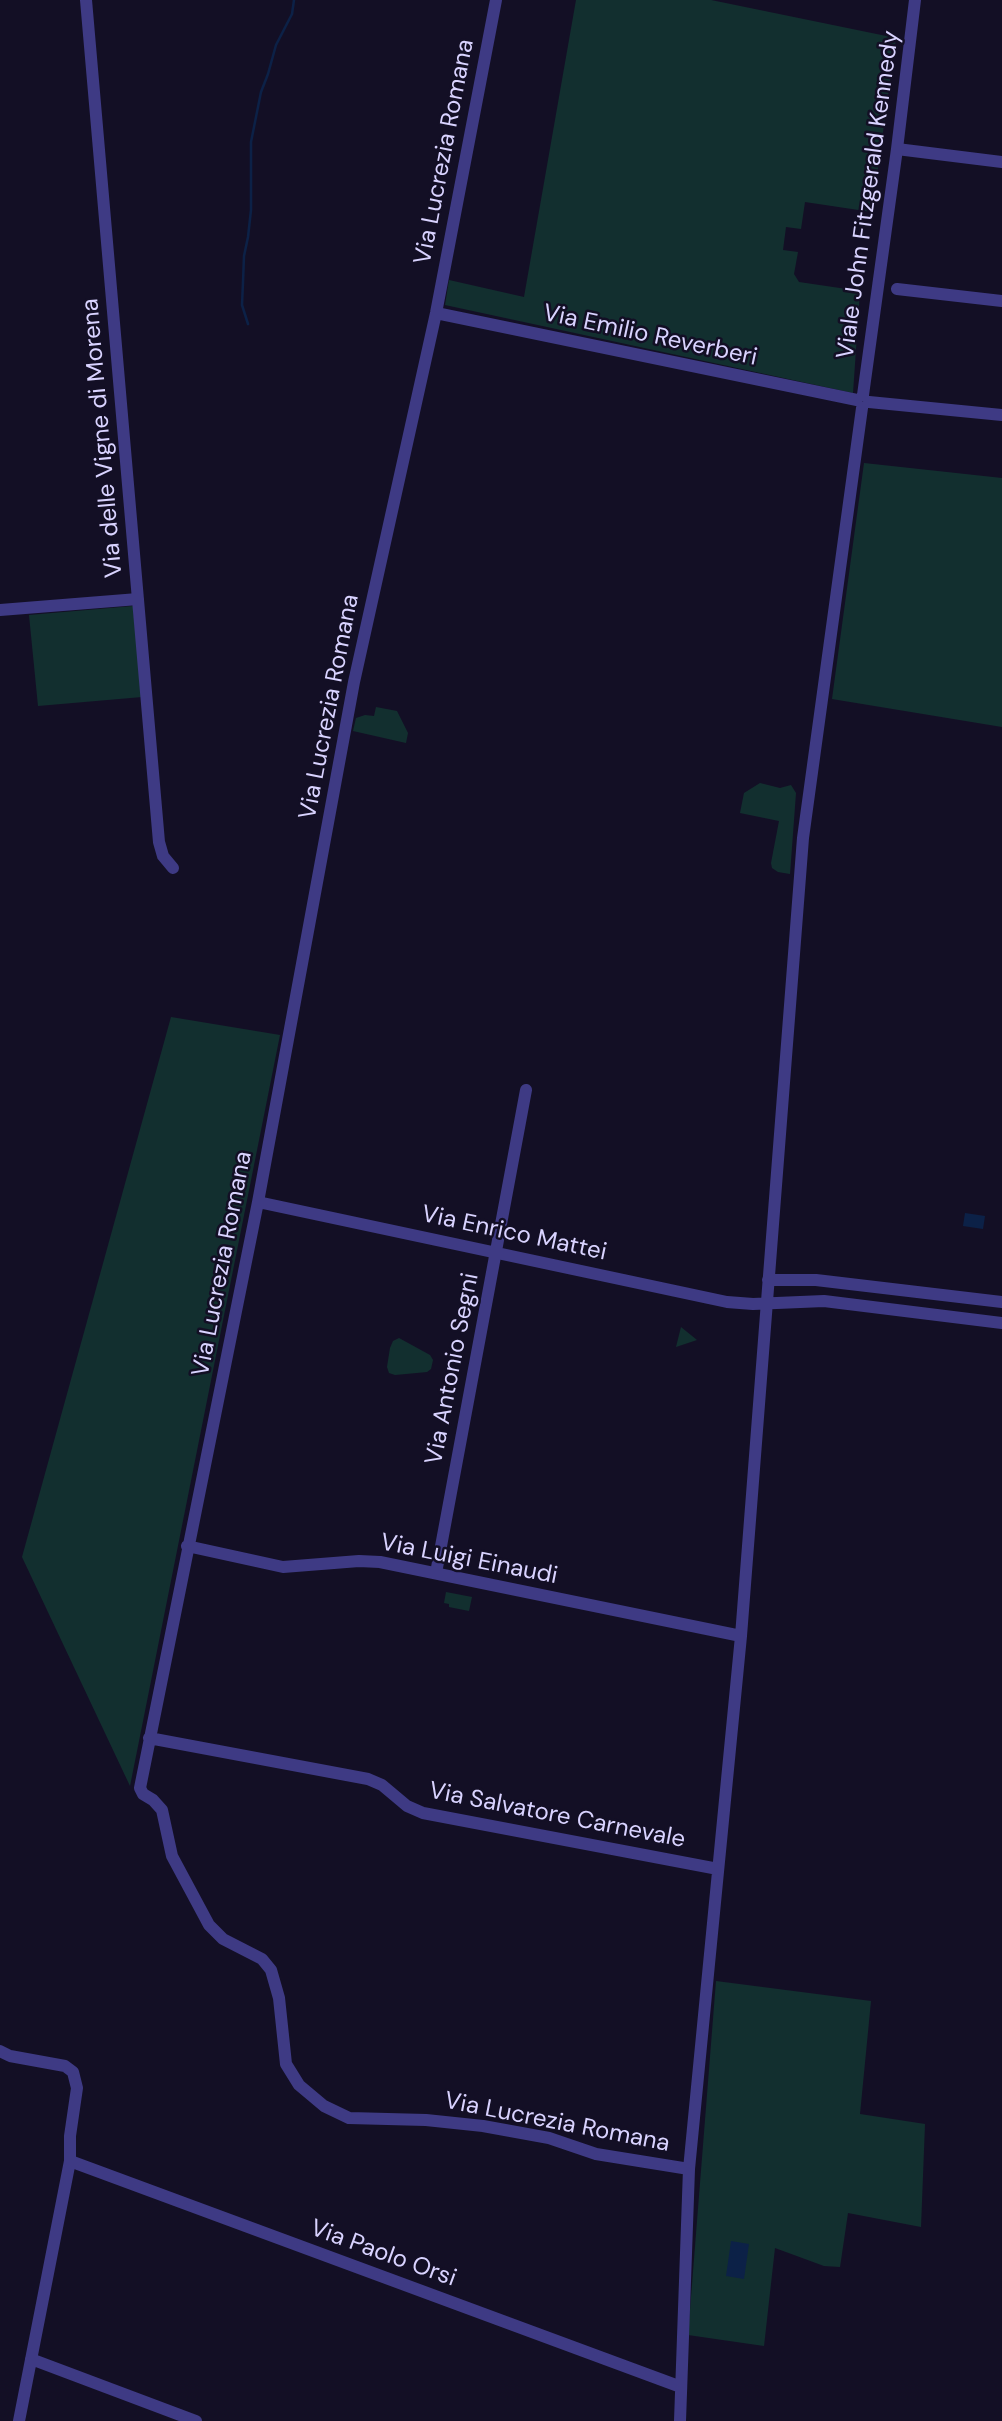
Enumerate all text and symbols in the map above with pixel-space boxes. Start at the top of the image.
street label: Viale John Fitzgerald Kennedy [832,29,906,361]
street label: Via Lucrezia Romana [409,37,481,267]
street label: Via delle Vigne di Morena [76,297,130,579]
street label: Via Emilio Reverberi [540,299,760,373]
street label: Via Lucrezia Romana [294,592,366,822]
street label: Via Lucrezia Romana [187,1149,259,1379]
street label: Via Enrico Mattei [419,1200,609,1268]
street label: Via Antonio Segni [420,1271,486,1467]
street label: Via Luigi Einaudi [378,1529,560,1591]
street label: Via Salvatore Carnevale [427,1777,687,1855]
street label: Via Lucrezia Romana [442,2087,672,2159]
street label: Via Paolo Orsi [306,2214,460,2294]

